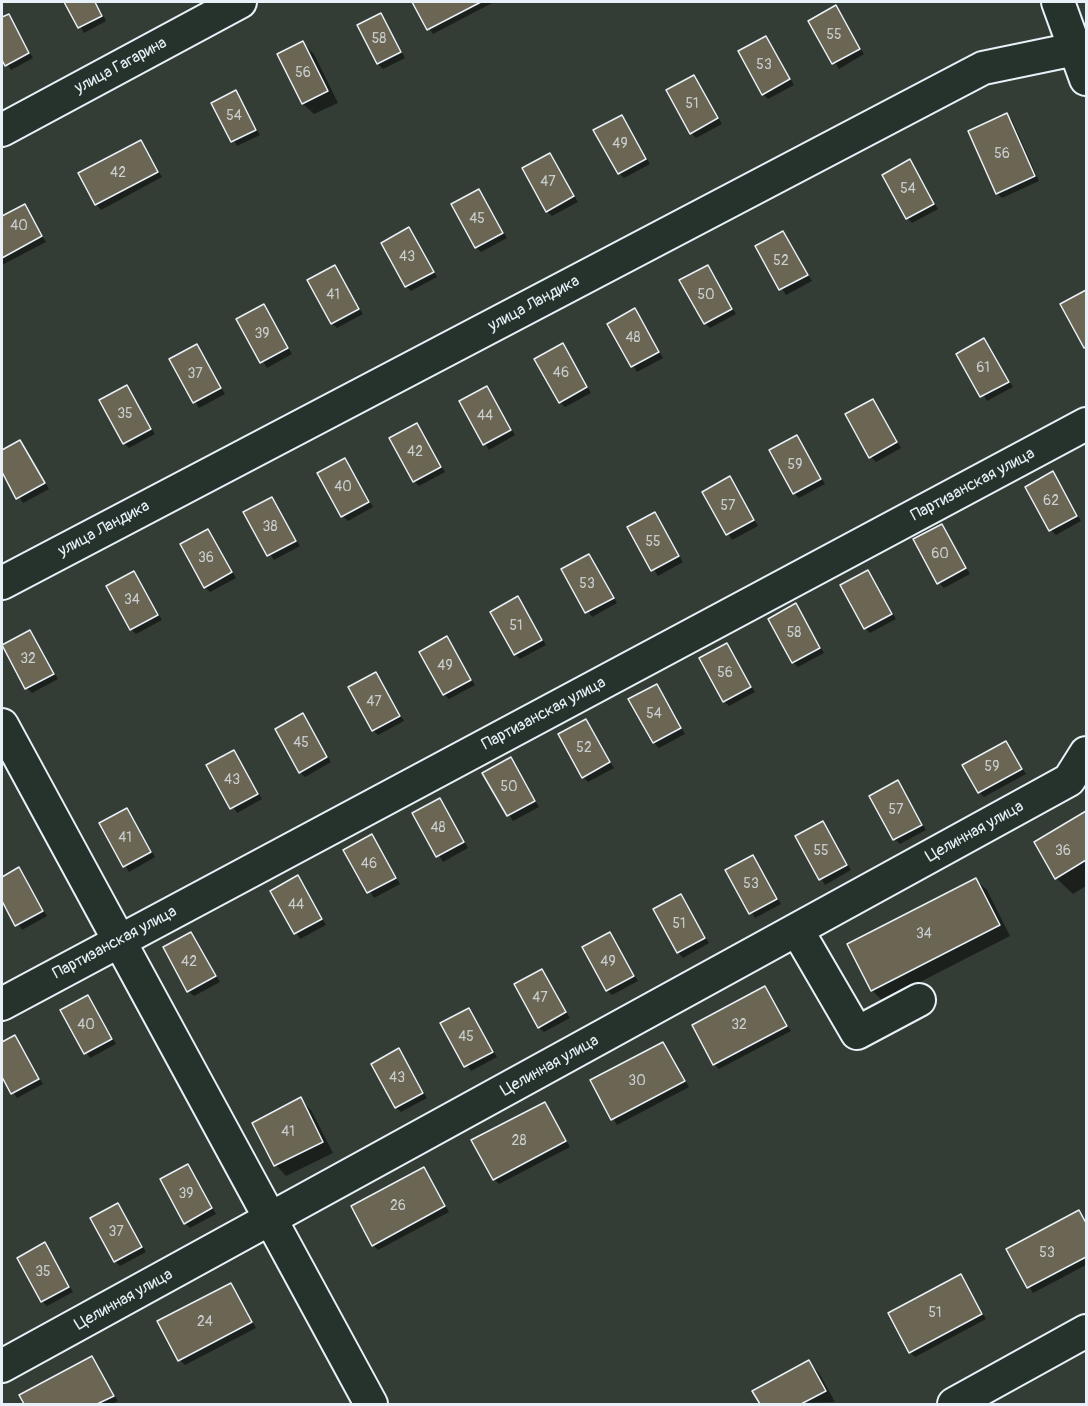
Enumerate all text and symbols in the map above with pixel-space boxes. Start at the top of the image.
house number: 55 [826,27,842,43]
house number: 58 [372,31,386,47]
street label: улица Гагарина [72,34,170,98]
house number: 53 [756,57,772,73]
house number: 56 [295,65,311,81]
house number: 51 [685,96,699,112]
house number: 54 [226,108,242,124]
house number: 49 [612,136,628,152]
house number: 56 [994,146,1010,162]
house number: 42 [110,165,126,181]
house number: 47 [540,174,556,190]
house number: 54 [900,181,916,197]
house number: 45 [469,211,485,227]
house number: 40 [10,218,28,234]
house number: 43 [399,249,415,265]
house number: 52 [773,253,789,269]
street label: улица Ландика [485,272,583,336]
house number: 41 [326,287,340,303]
house number: 50 [697,287,715,303]
house number: 39 [254,326,270,342]
house number: 48 [625,330,641,346]
house number: 61 [976,360,990,376]
house number: 46 [553,365,569,381]
house number: 37 [187,366,203,382]
house number: 35 [117,406,133,422]
house number: 44 [477,408,493,424]
house number: 42 [407,444,423,460]
street label: Партизанская улица [908,444,1038,526]
house number: 59 [788,457,802,473]
house number: 40 [334,479,352,495]
house number: 62 [1043,493,1059,509]
street label: улица Ландика [55,497,153,561]
house number: 57 [721,498,735,514]
house number: 38 [263,519,277,535]
house number: 55 [645,534,661,550]
house number: 60 [931,546,949,562]
house number: 36 [198,550,214,566]
house number: 53 [579,576,595,592]
house number: 34 [124,592,140,608]
house number: 51 [509,618,523,634]
house number: 58 [787,625,801,641]
house number: 32 [20,651,36,667]
house number: 49 [437,658,453,674]
house number: 56 [717,665,733,681]
street label: Партизанская улица [479,673,609,755]
house number: 47 [366,694,382,710]
house number: 54 [646,706,662,722]
house number: 45 [293,735,309,751]
house number: 52 [576,740,592,756]
house number: 59 [985,759,999,775]
house number: 43 [224,772,240,788]
house number: 50 [500,779,518,795]
street label: Целинная улица [923,797,1027,867]
house number: 57 [889,802,903,818]
house number: 48 [430,820,446,836]
house number: 41 [118,830,132,846]
house number: 55 [813,843,829,859]
house number: 36 [1055,843,1071,859]
house number: 46 [361,856,377,872]
house number: 53 [743,876,759,892]
house number: 44 [288,897,304,913]
street label: Партизанская улица [50,902,180,984]
house number: 51 [672,916,686,932]
house number: 34 [916,926,932,942]
house number: 42 [181,954,197,970]
house number: 49 [600,954,616,970]
house number: 47 [532,990,548,1006]
house number: 40 [77,1017,95,1033]
house number: 32 [731,1017,747,1033]
house number: 45 [458,1029,474,1045]
street label: Целинная улица [498,1031,602,1101]
house number: 43 [389,1070,405,1086]
house number: 30 [628,1073,646,1089]
house number: 41 [281,1124,295,1140]
house number: 28 [512,1133,526,1149]
house number: 39 [178,1186,194,1202]
house number: 26 [390,1198,406,1214]
house number: 37 [108,1224,124,1240]
house number: 53 [1039,1245,1055,1261]
house number: 35 [35,1264,51,1280]
street label: Целинная улица [72,1265,176,1335]
house number: 51 [928,1305,942,1321]
house number: 24 [197,1314,213,1330]

